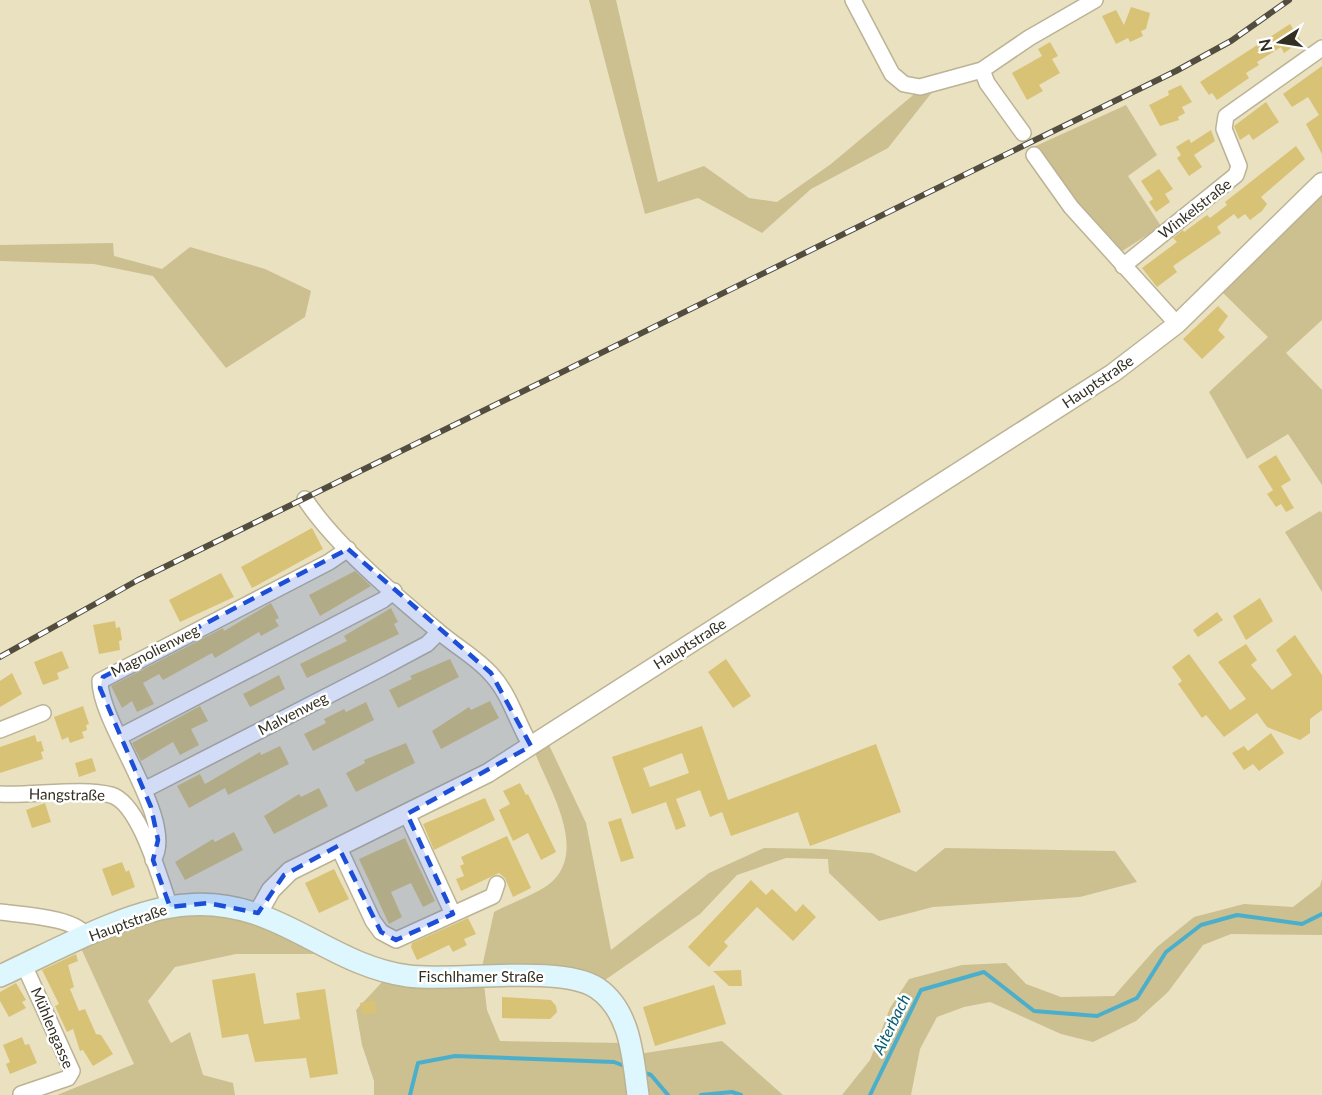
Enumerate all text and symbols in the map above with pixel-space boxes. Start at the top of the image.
north arrow [1250,12,1310,72]
text: N [1254,37,1275,53]
street label: Winkelstraße [1154,174,1234,242]
street label: Hauptstraße [1058,351,1137,412]
street label: Hauptstraße [650,614,729,673]
street label: Magnolienweg [107,620,202,680]
street label: Malvenweg [255,688,331,738]
street label: Hangstraße [29,784,105,804]
street label: Hauptstraße [86,900,169,945]
street label: Fischlhamer Straße [418,967,544,985]
street label: Mühlengasse [28,984,78,1071]
water label: Aiterbach [867,991,913,1058]

